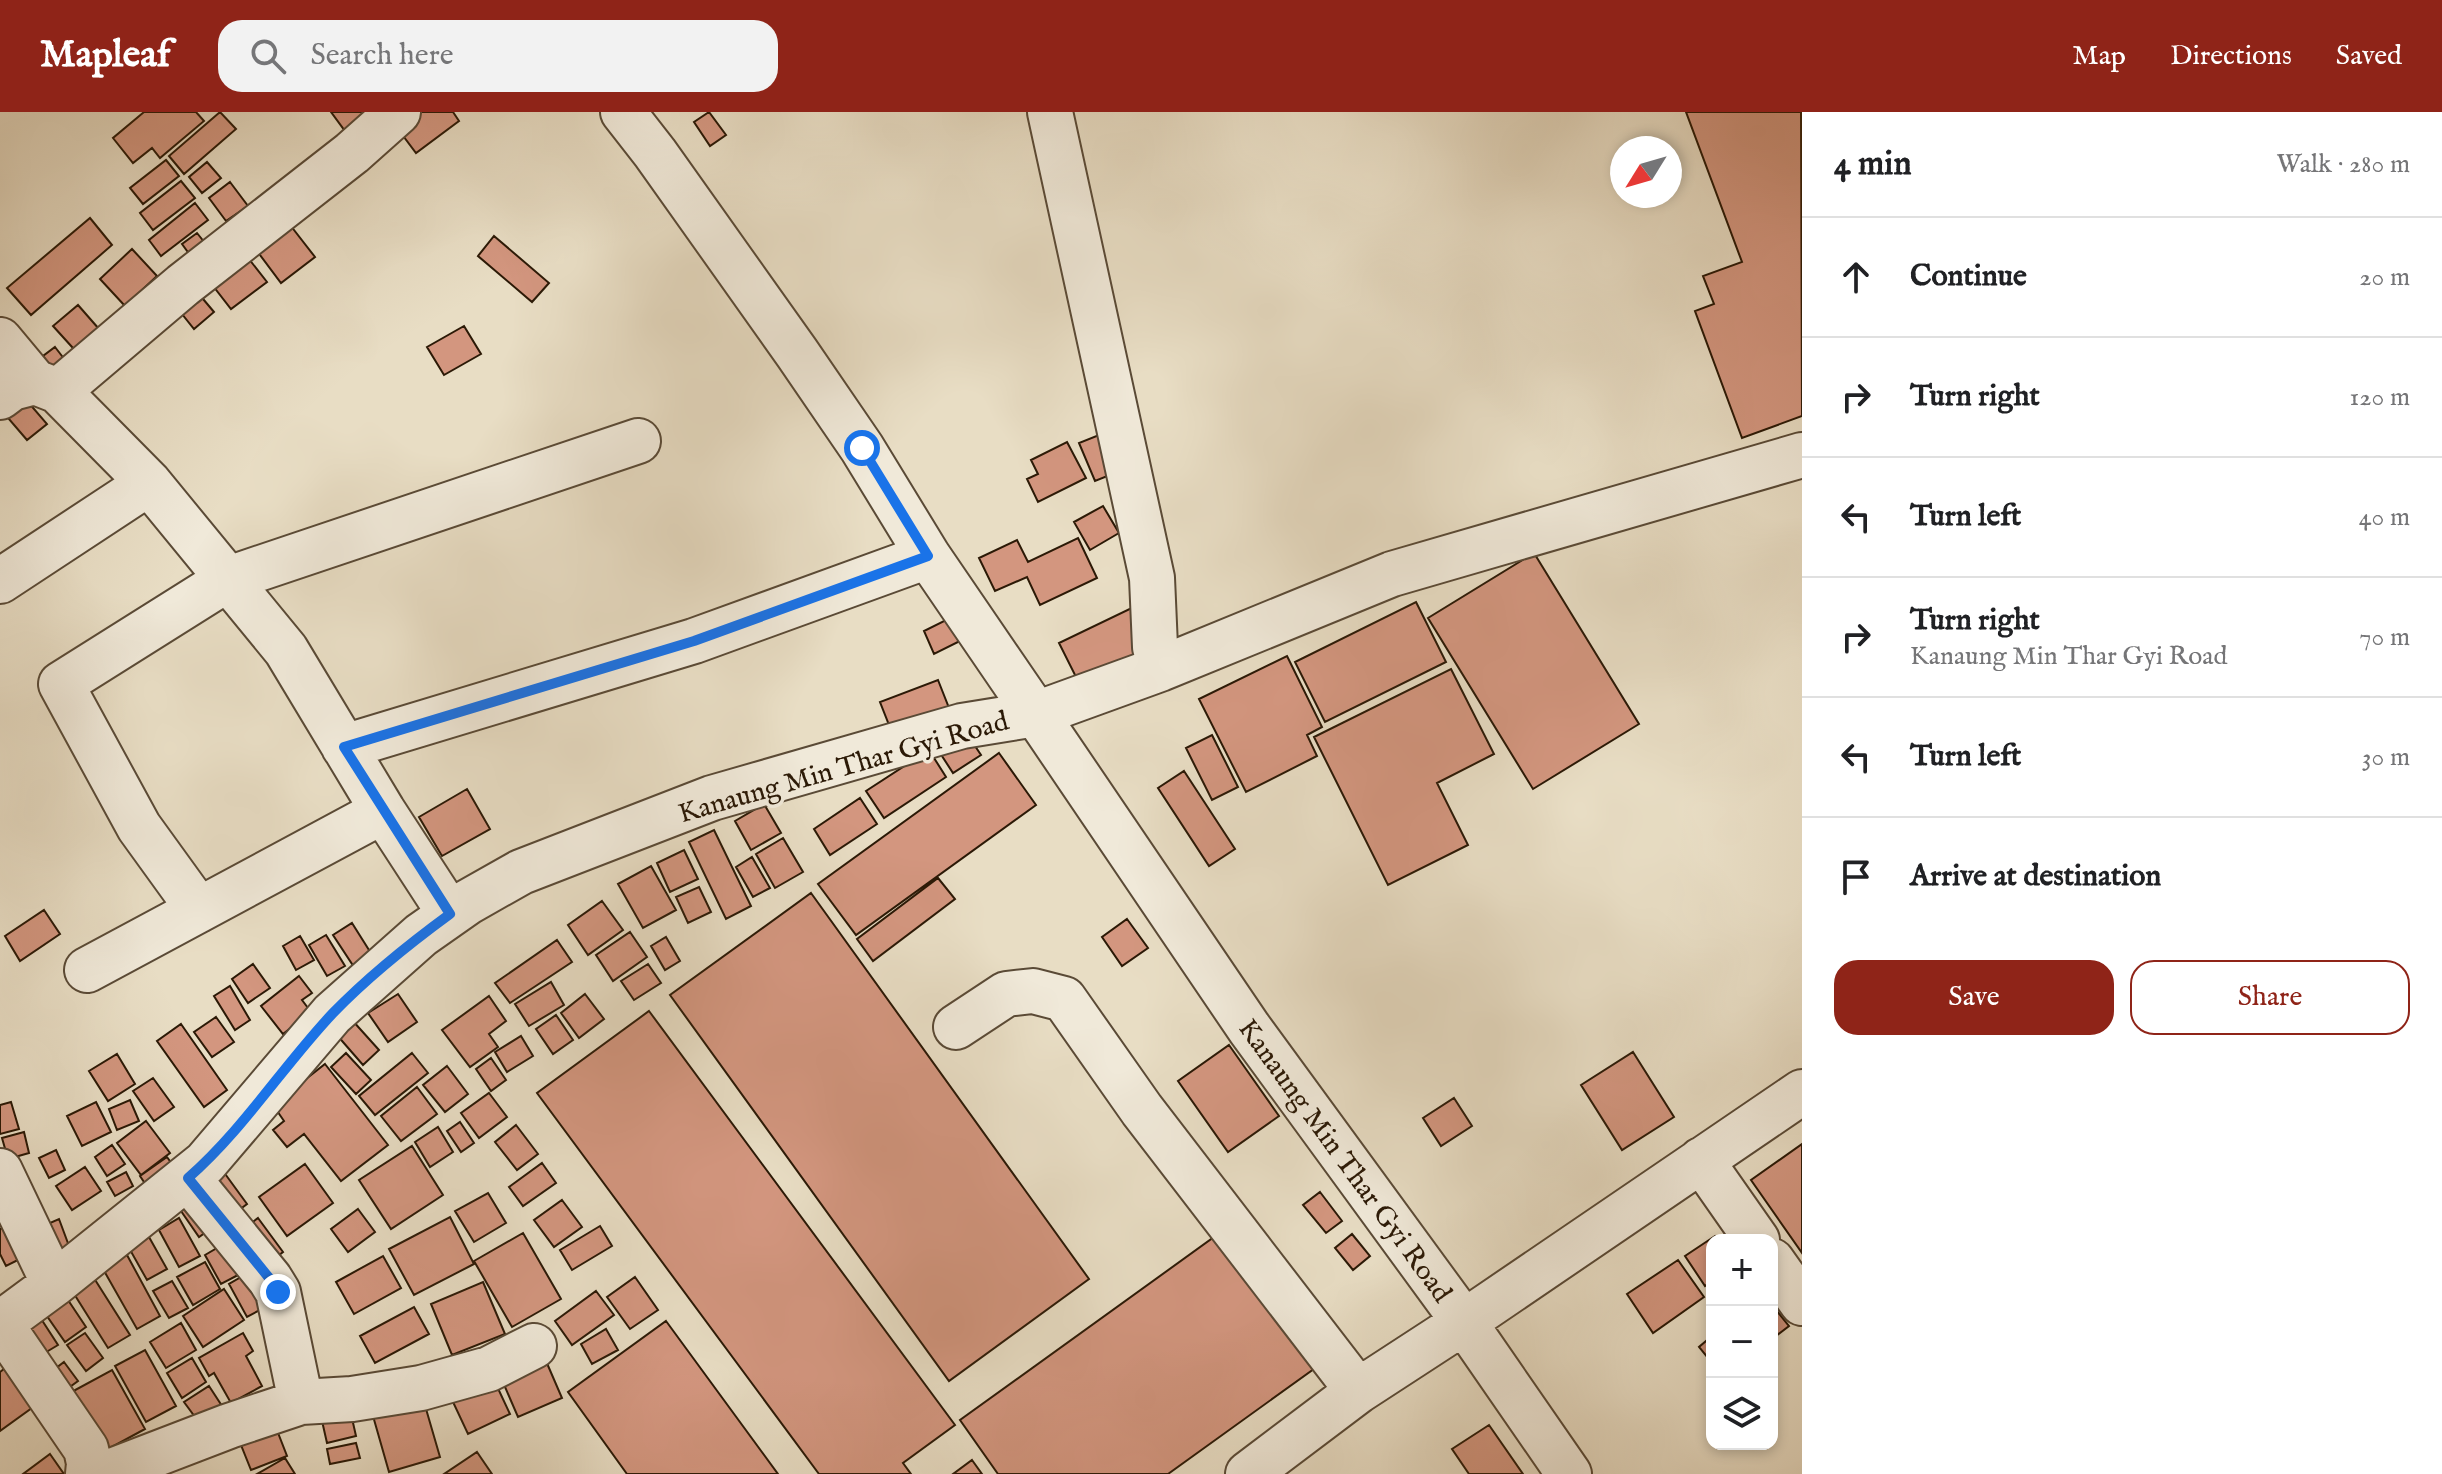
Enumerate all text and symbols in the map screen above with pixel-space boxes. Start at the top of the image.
search box [218,20,778,92]
text: Mapleaf [40,32,170,80]
icon: search [246,34,290,78]
text: Search here [310,37,453,75]
text: Map [2072,39,2126,74]
text: Directions [2170,39,2292,74]
text: Saved [2336,39,2402,74]
north arrow [1610,136,1682,208]
text: 4 min [1834,143,1912,186]
text: Walk · 280 m [2277,148,2410,181]
icon: ahead [1834,255,1878,299]
text: Continue [1910,258,2027,296]
text: 20 m [2359,261,2410,294]
icon: right [1834,375,1878,419]
text: Turn right [1910,378,2040,416]
text: 120 m [2350,381,2410,414]
route start [844,430,880,466]
icon: left [1834,495,1878,539]
text: Turn left [1910,498,2021,536]
text: 40 m [2359,501,2410,534]
text: Turn right [1910,602,2040,640]
icon: right [1834,615,1878,659]
text: 70 m [2359,621,2410,654]
text: Kanaung Min Thar Gyi Road [1910,640,2227,673]
street label: Kanaung Min Thar Gyi Road [675,704,1013,832]
icon: left [1834,735,1878,779]
text: Turn left [1910,738,2021,776]
text: 30 m [2362,741,2410,774]
icon: arrive [1834,855,1878,899]
text: Arrive at destination [1910,858,2161,896]
button: Save [1834,960,2114,1035]
button: Share [2130,960,2410,1035]
street label: Kanaung Min Thar Gyi Road [1229,1013,1459,1310]
map controls [1706,1234,1778,1450]
button: + [1706,1234,1778,1306]
route end [260,1274,296,1310]
button: − [1706,1306,1778,1378]
button: layers [1706,1378,1778,1450]

